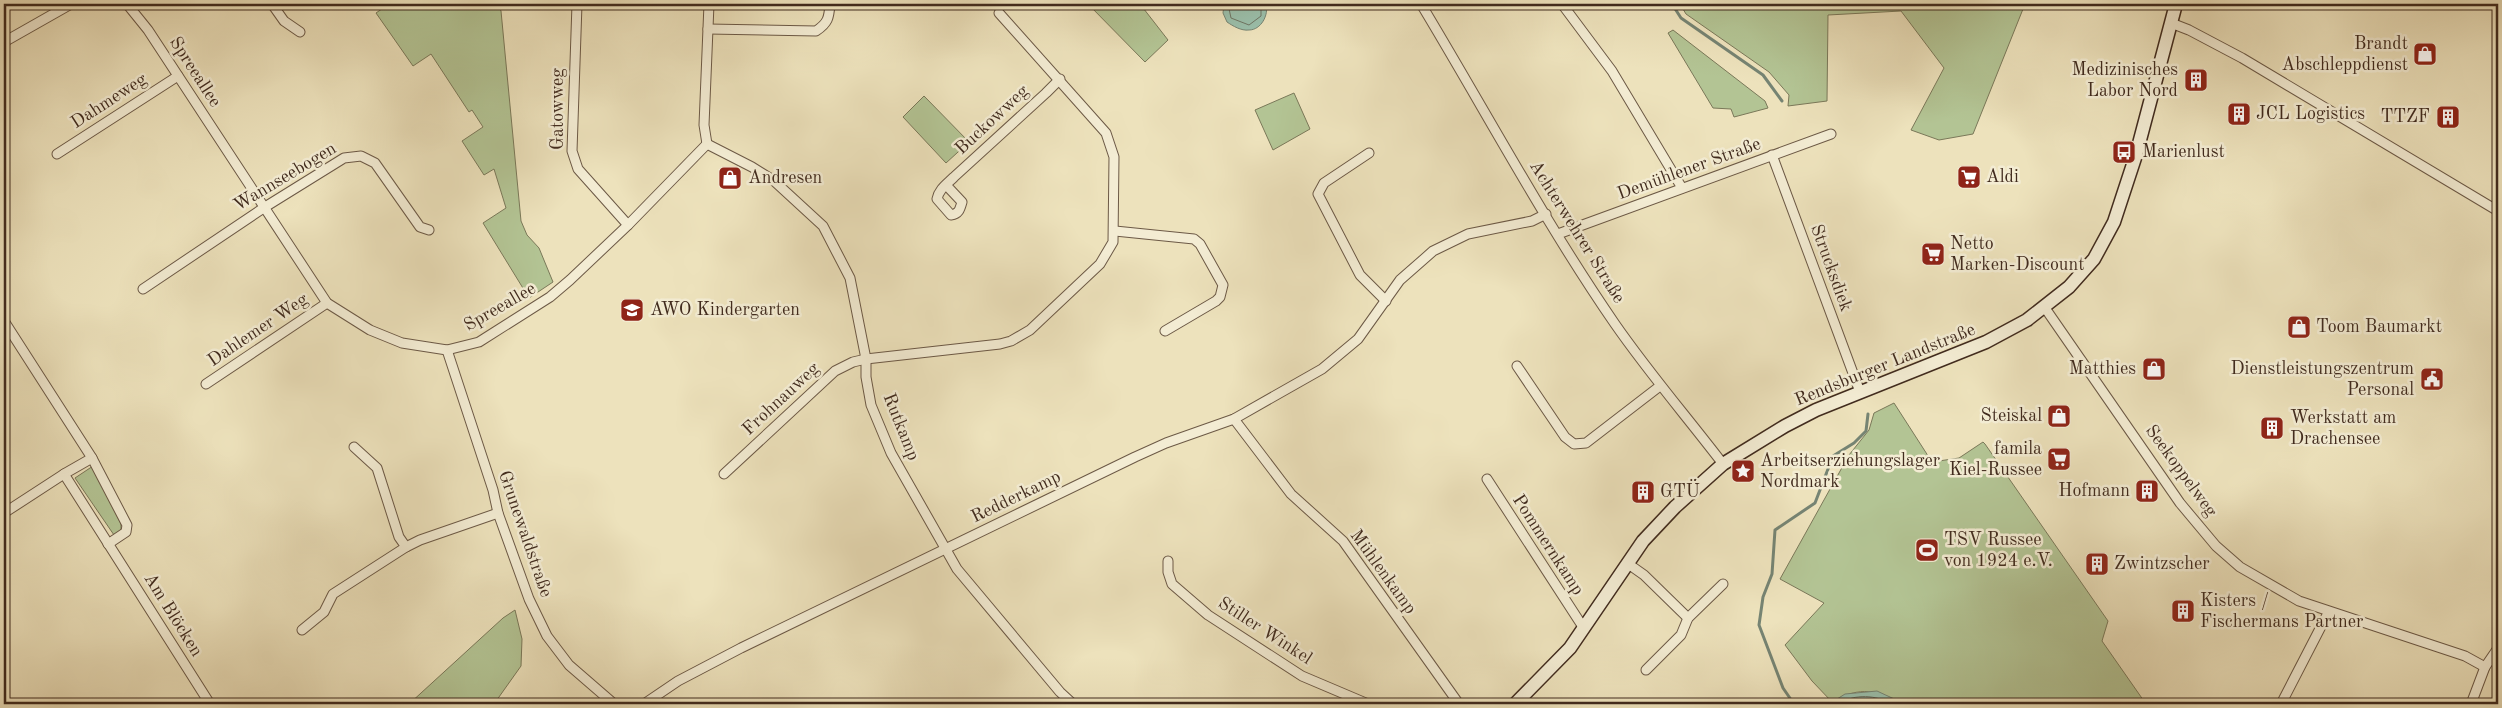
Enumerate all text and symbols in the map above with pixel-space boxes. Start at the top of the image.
street label: Spreeallee [166,34,224,110]
place label: Brandt Abschleppdienst [2281,35,2408,74]
shop icon: Brandt Abschleppdienst [2412,41,2438,67]
place label: Medizinisches Labor Nord [2071,61,2178,100]
building icon: Medizinisches Labor Nord [2183,67,2209,93]
street label: Gatowweg [549,68,567,150]
street label: Dahmeweg [68,70,150,132]
street label: Buckowweg [952,82,1032,158]
building icon: JCL Logistics [2226,101,2252,127]
building icon: TTZF [2435,104,2461,130]
place label: JCL Logistics [2256,105,2365,123]
place label: TTZF [2380,108,2430,126]
street label: Demühlener Straße [1615,135,1763,203]
street label: Wannseebogen [230,139,340,215]
bus stop icon: Marienlust [2111,139,2137,165]
place label: Marienlust [2142,143,2225,161]
street label: Achterwehrer Straße [1526,158,1628,306]
supermarket icon: Aldi [1956,164,1982,190]
shop icon: Andresen [717,165,743,191]
place label: Aldi [1986,168,2019,186]
place label: Andresen [748,169,823,187]
street label: Strucksdiek [1807,222,1855,314]
place label: Netto Marken-Discount [1950,235,2085,274]
supermarket icon: Netto Marken-Discount [1920,241,1946,267]
street label: Spreeallee [461,279,539,335]
street label: Dahlemer Weg [205,290,311,370]
school or university icon: AWO Kindergarten [619,297,645,323]
place label: AWO Kindergarten [650,301,800,319]
shop icon: Toom Baumarkt [2286,314,2312,340]
place label: Toom Baumarkt [2316,318,2442,336]
street label: Rendsburger Landstraße [1792,321,1978,409]
shop icon: Matthies [2141,356,2167,382]
street label: Frohnauweg [739,359,823,439]
place label: Matthies [2069,360,2136,378]
place label: Dienstleistungszentrum Personal [2231,360,2414,399]
public building icon: Dienstleistungszentrum Personal [2419,366,2445,392]
street label: Rutkamp [879,391,923,463]
shop icon: Steiskal [2046,403,2072,429]
place label: Steiskal [1980,407,2042,425]
place label: Werkstatt am Drachensee [2290,409,2396,448]
building icon: Werkstatt am Drachensee [2259,415,2285,441]
street label: Seekoppelweg [2142,422,2220,521]
place label: famila Kiel-Russee [1949,440,2042,479]
supermarket icon: famila Kiel-Russee [2046,446,2072,472]
place label: Arbeitserziehungslager Nordmark [1760,452,1941,491]
place icon: Arbeitserziehungslager Nordmark [1730,458,1756,484]
street label: Grunewaldstraße [495,468,555,600]
street label: Redderkamp [968,468,1064,526]
building icon: Hofmann [2134,478,2160,504]
building icon: GTÜ [1630,479,1656,505]
place label: GTÜ [1660,479,1700,501]
place label: Hofmann [2058,482,2130,500]
street label: Pommernkamp [1509,491,1587,599]
street label: Mühlenkamp [1347,527,1419,617]
place label: TSV Russee von 1924 e.V. [1944,531,2053,570]
sports icon: TSV Russee von 1924 e.V. [1914,537,1940,563]
building icon: Zwintzscher [2084,551,2110,577]
place label: Zwintzscher [2114,555,2210,573]
street label: Am Blöcken [140,570,206,660]
place label: Kisters / Fischermans Partner [2200,592,2364,631]
street label: Stiller Winkel [1215,594,1315,668]
building icon: Kisters / Fischermans Partner [2170,598,2196,624]

